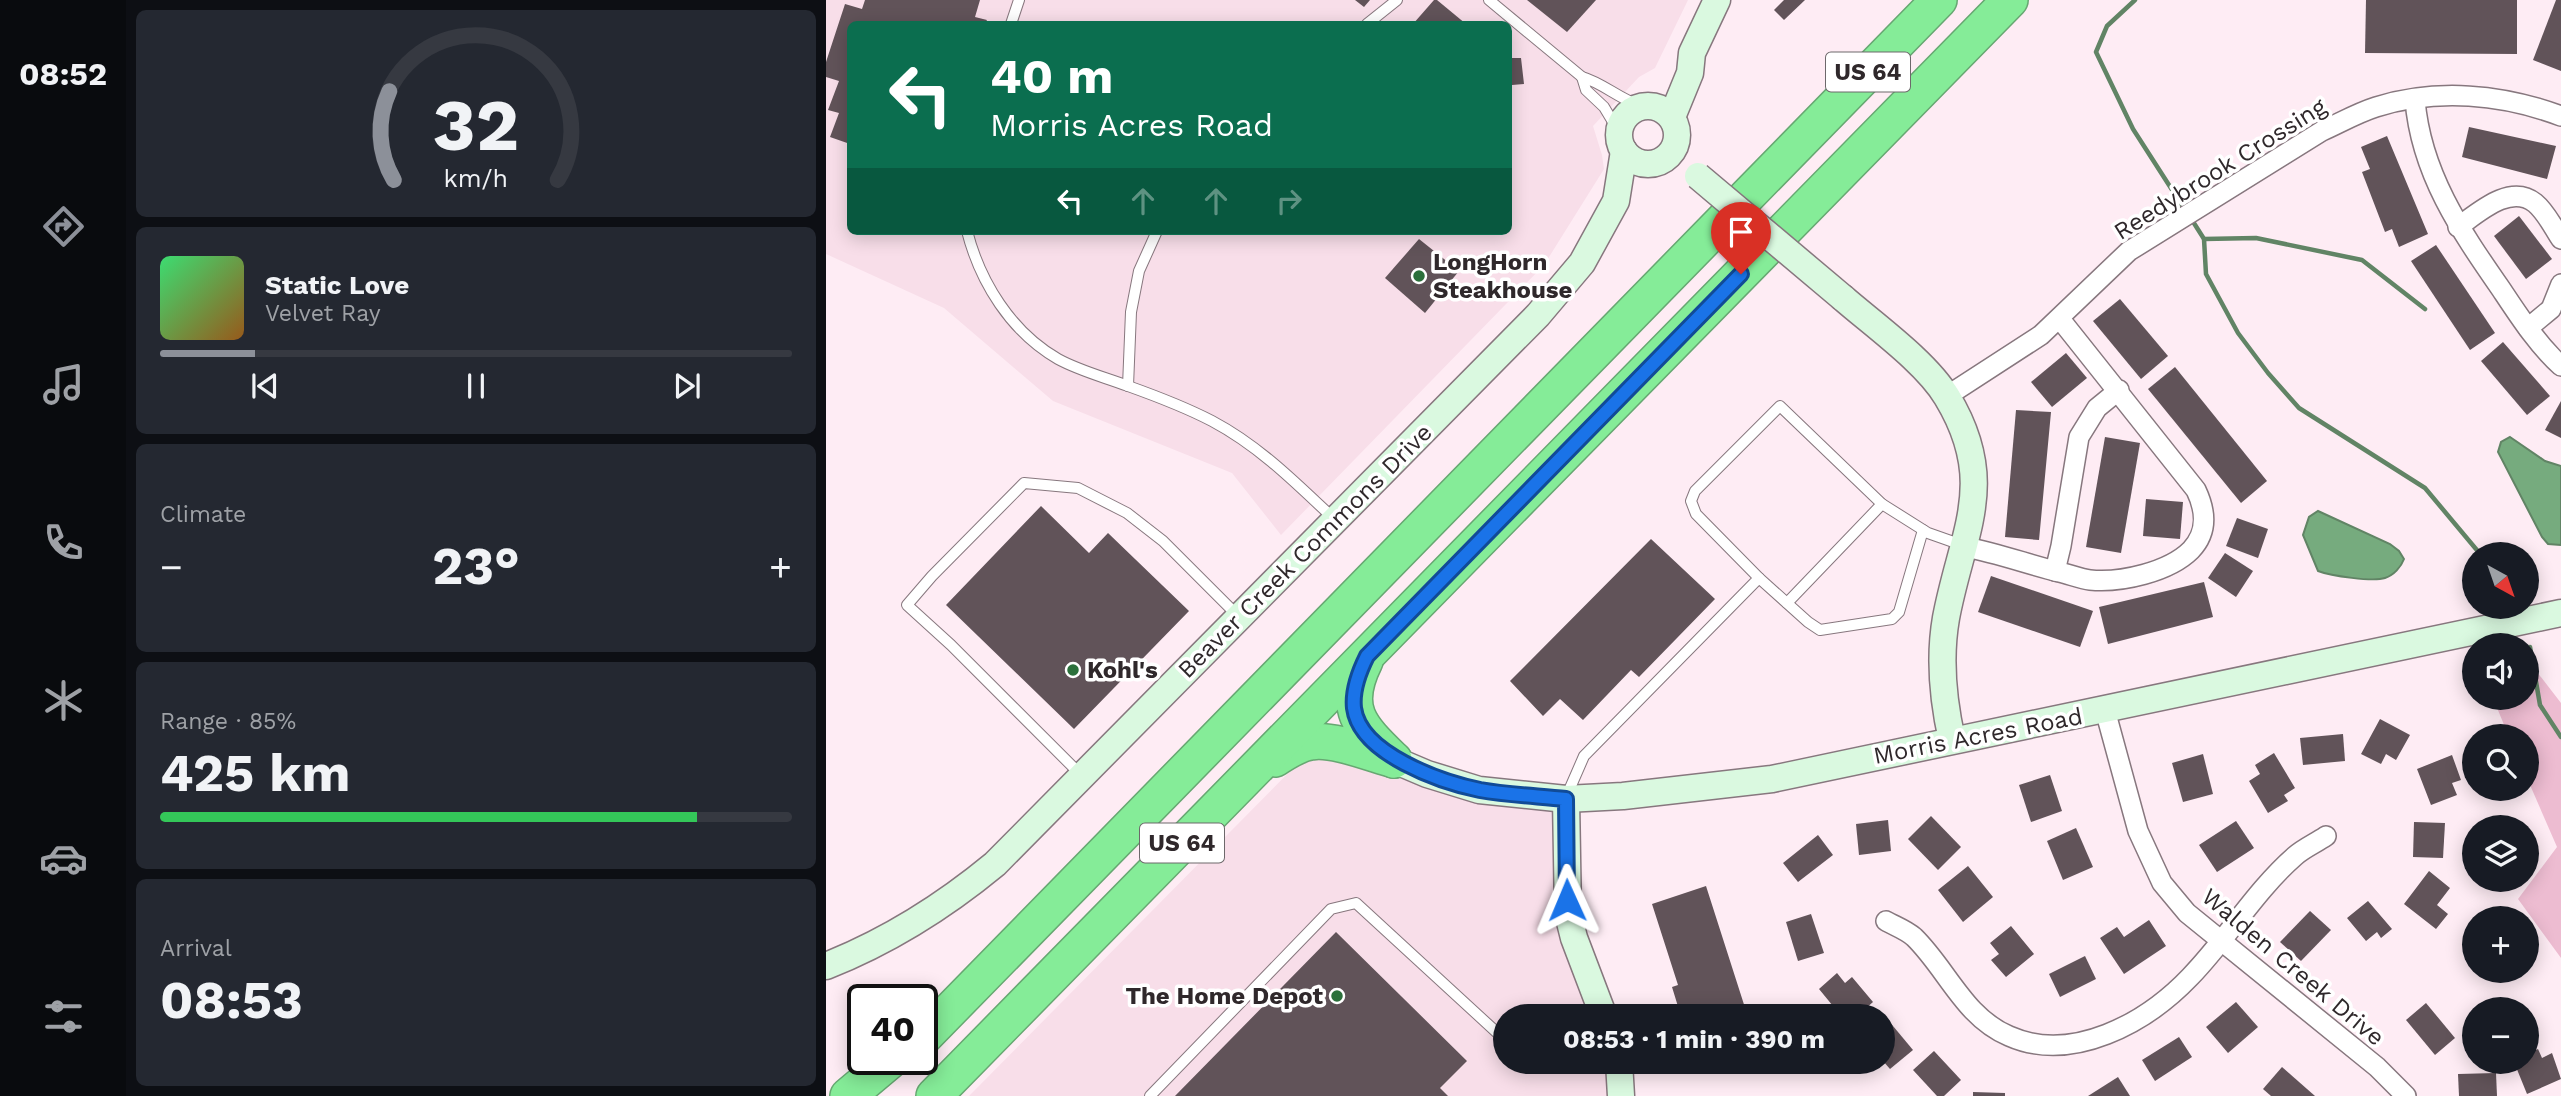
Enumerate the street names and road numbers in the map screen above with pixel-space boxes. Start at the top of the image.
road number: US 64 [1826,53,1910,92]
street label: Reedybrook Crossing [2109,92,2331,246]
street label: Beaver Creek Commons Drive [1172,418,1438,684]
street label: Morris Acres Road [1871,702,2085,770]
road number: US 64 [1140,824,1224,862]
street label: Walden Creek Drive [2196,883,2390,1051]

